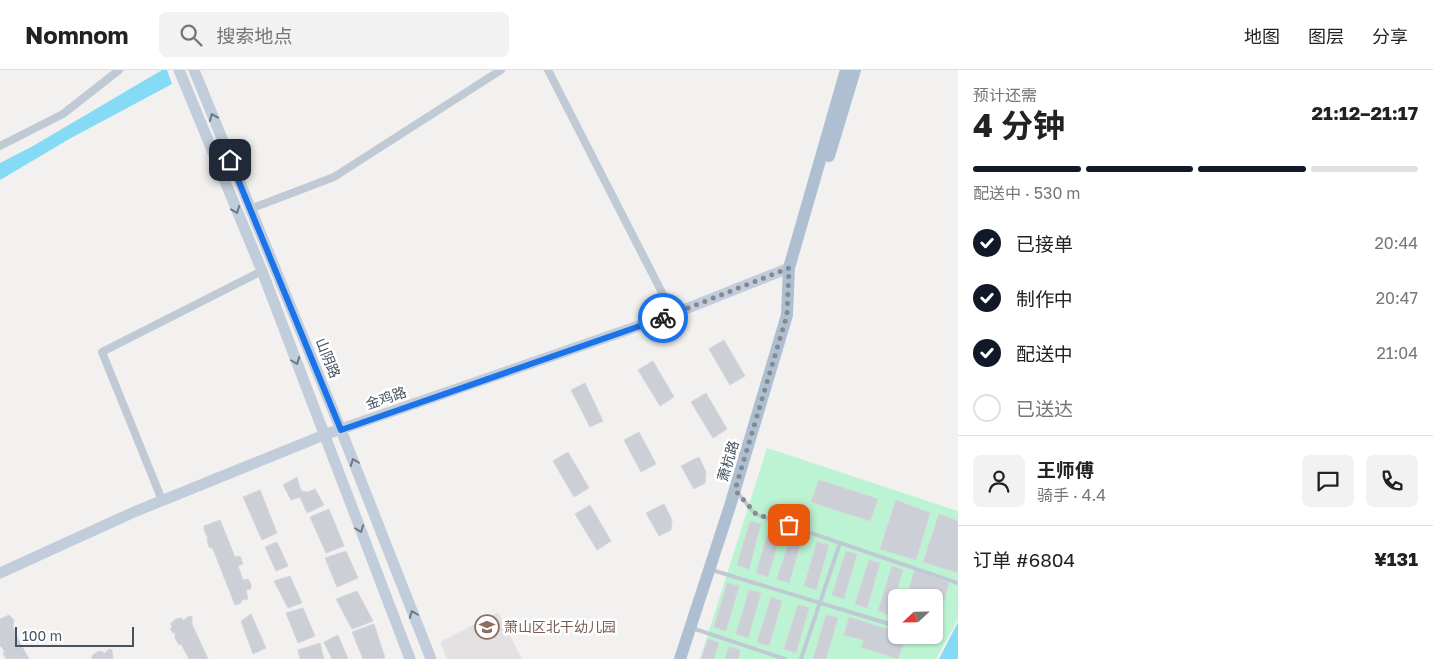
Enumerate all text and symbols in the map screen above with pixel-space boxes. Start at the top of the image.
search box [159,12,509,57]
text: Nomnom [25,20,129,49]
icon: search [177,21,205,49]
text: 搜索地点 [217,24,293,47]
text: 地图 [1244,25,1280,47]
text: 图层 [1308,25,1344,47]
text: 分享 [1372,25,1408,47]
text: 预计还需 [973,85,1037,105]
text: 21:12–21:17 [1312,101,1418,124]
text: 4 分钟 [973,106,1065,144]
one-way arrow [209,114,219,122]
pin [209,139,251,181]
icon: home [216,146,244,174]
text: 配送中 · 530 m [973,183,1081,203]
one-way arrow [230,205,241,214]
icon: check [973,229,1001,257]
text: 已接单 [1016,232,1073,255]
text: 20:44 [1374,233,1418,253]
icon: check [973,284,1001,312]
text: 制作中 [1016,287,1073,310]
text: 20:47 [1376,288,1418,308]
courier [638,293,688,343]
icon: bike [649,304,677,332]
street label: 山阴路 [313,335,344,380]
icon: check [973,339,1001,367]
text: 配送中 [1016,342,1073,365]
text: 21:04 [1376,343,1418,363]
one-way arrow [290,356,300,365]
street label: 金鸡路 [363,383,408,412]
text: 已送达 [1016,397,1073,420]
street label: 萧杭路 [713,438,742,483]
button: person [973,455,1025,507]
button: chat [1302,455,1354,507]
button: phone [1366,455,1418,507]
one-way arrow [350,458,360,467]
text: 王师傅 [1037,458,1094,481]
text: 骑手 · 4.4 [1037,485,1106,505]
pin [768,504,810,546]
icon: bag [775,511,803,539]
one-way arrow [354,524,364,533]
text: ¥131 [1374,547,1418,570]
text: 订单 #6804 [973,548,1075,571]
north arrow [888,589,942,644]
map controls [888,589,943,644]
one-way arrow [409,610,419,618]
school or university icon: 萧山区北干幼儿园 [474,614,500,640]
place label: 萧山区北干幼儿园 [504,618,616,635]
scale bar [15,624,134,647]
text: 100 m [22,627,62,644]

